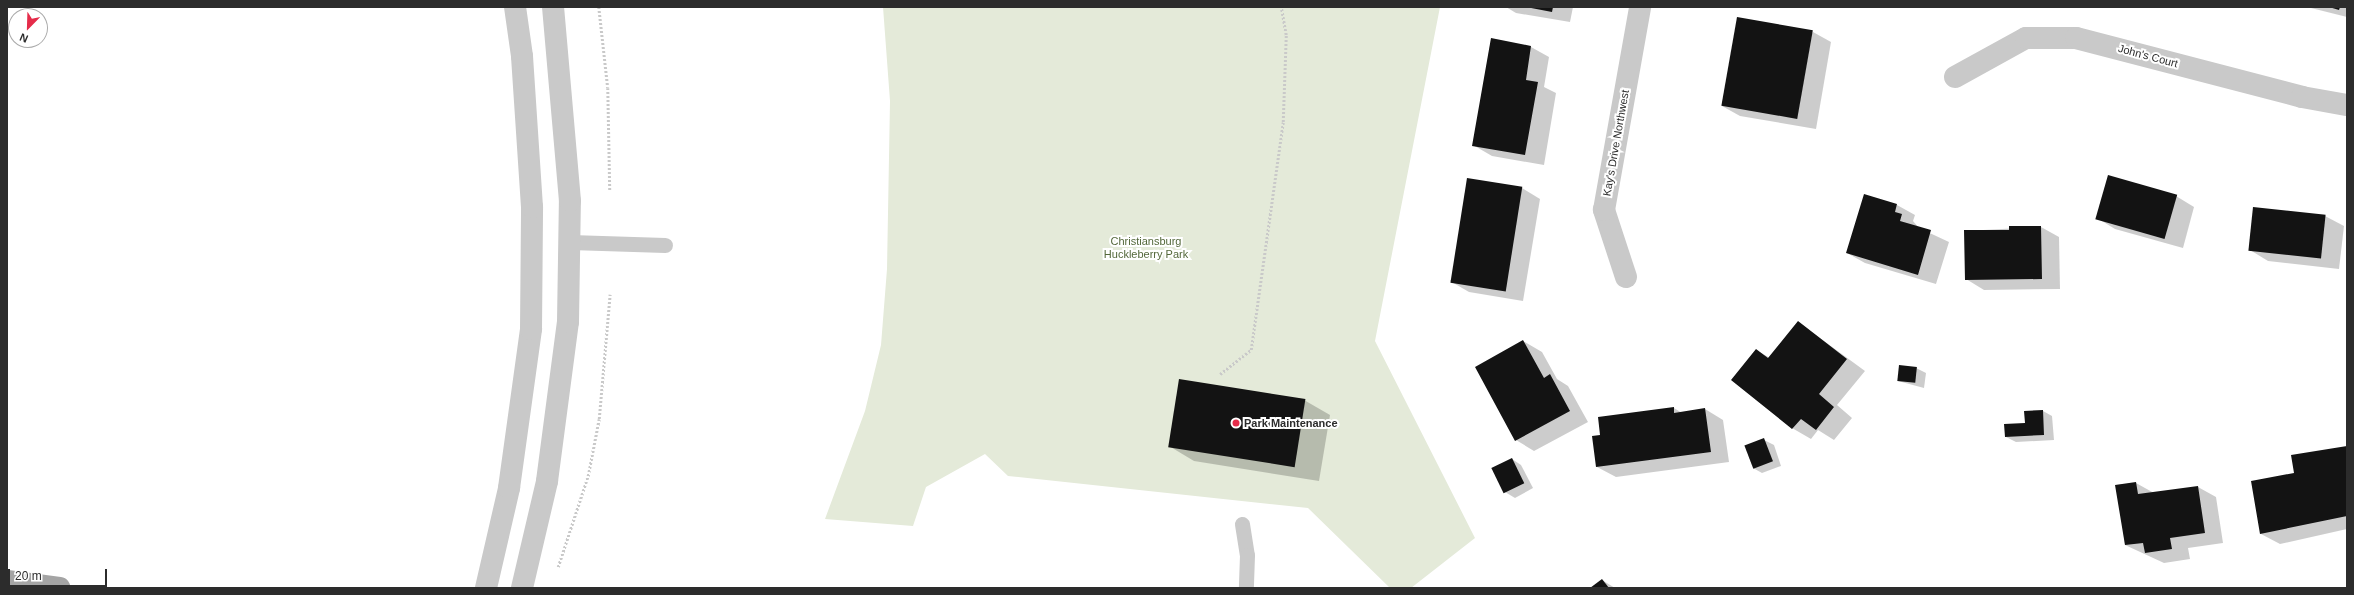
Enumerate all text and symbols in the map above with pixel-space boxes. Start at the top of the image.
north arrow [8,8,48,48]
text: N [18,31,30,45]
street label: John's Court [2117,42,2179,70]
street label: Kay's Drive Northwest [1600,89,1632,197]
park label: Christiansburg Huckleberry Park [1104,235,1188,261]
place label: Park Maintenance [1244,416,1338,430]
marker: Park Maintenance [1231,418,1241,428]
scale bar [10,561,109,587]
text: 20 m [15,569,42,583]

